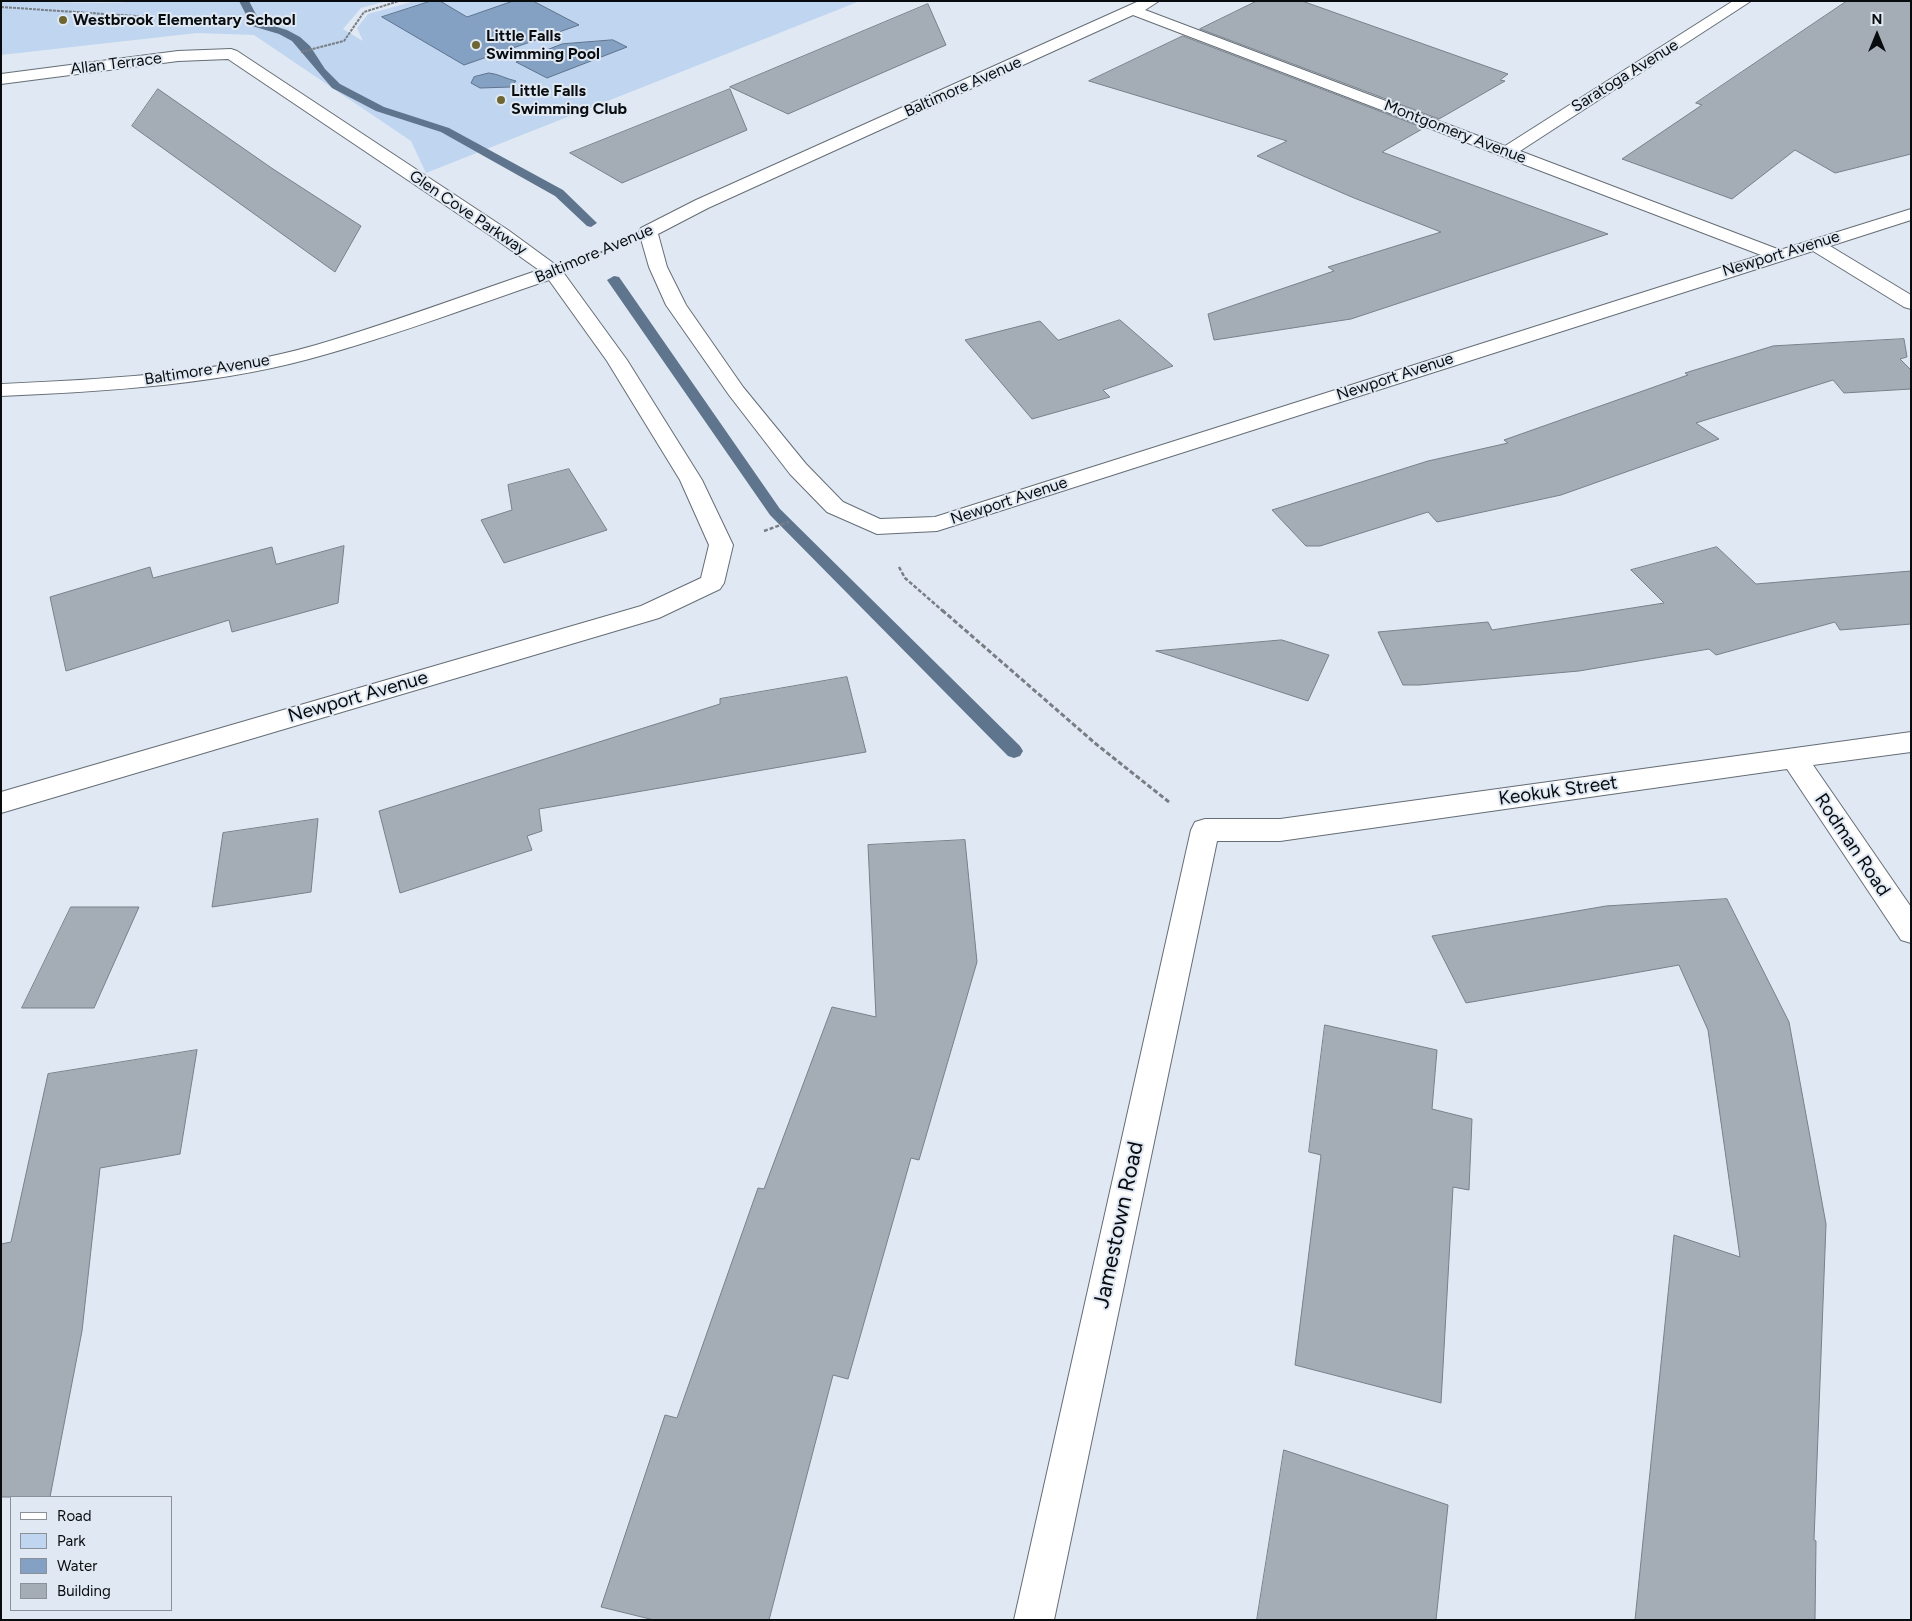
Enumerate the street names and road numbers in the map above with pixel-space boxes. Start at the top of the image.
street label: Saratoga Avenue [1568,35,1682,117]
street label: Allan Terrace [69,49,163,79]
street label: Baltimore Avenue [901,53,1025,121]
street label: Montgomery Avenue [1381,96,1529,168]
street label: Glen Cove Parkway [405,166,531,260]
street label: Baltimore Avenue [532,220,656,288]
street label: Newport Avenue [1720,227,1842,281]
street label: Newport Avenue [1334,349,1456,405]
street label: Baltimore Avenue [143,351,271,389]
street label: Newport Avenue [948,473,1070,529]
street label: Newport Avenue [285,666,431,728]
street label: Keokuk Street [1497,771,1619,811]
street label: Rodman Road [1809,789,1895,901]
street label: Jamestown Road [1088,1139,1150,1311]

